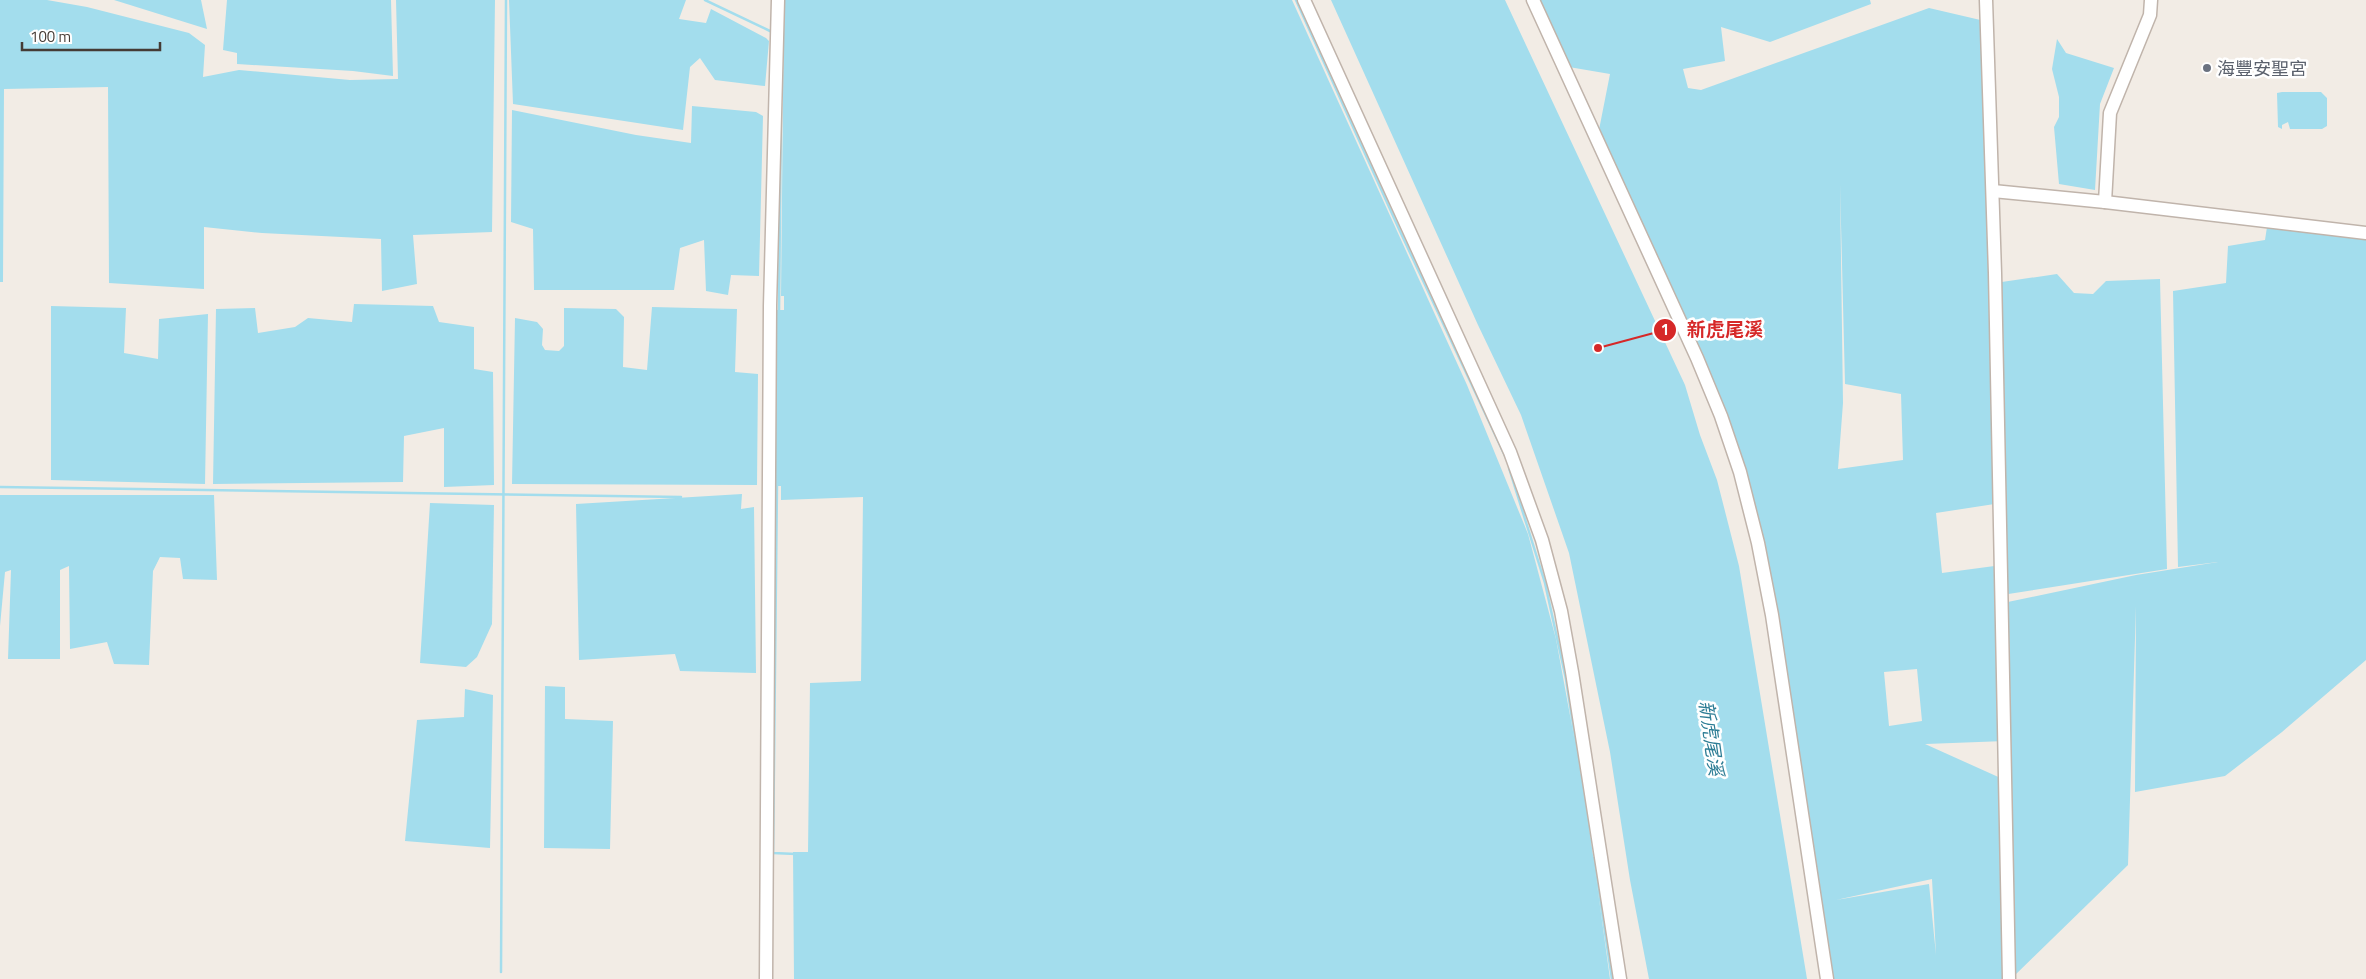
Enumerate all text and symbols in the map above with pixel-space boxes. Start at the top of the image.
scale bar [22,20,160,52]
text: 100 m [30,25,71,48]
place label: 海豐安聖宮 [2217,55,2307,82]
marker: 海豐安聖宮 [2201,62,2213,74]
callout: 新虎尾溪 [1652,313,1773,347]
text: 新虎尾溪 [1687,314,1763,343]
text: 1 [1661,318,1669,341]
water label: 新虎尾溪 [1692,698,1732,781]

